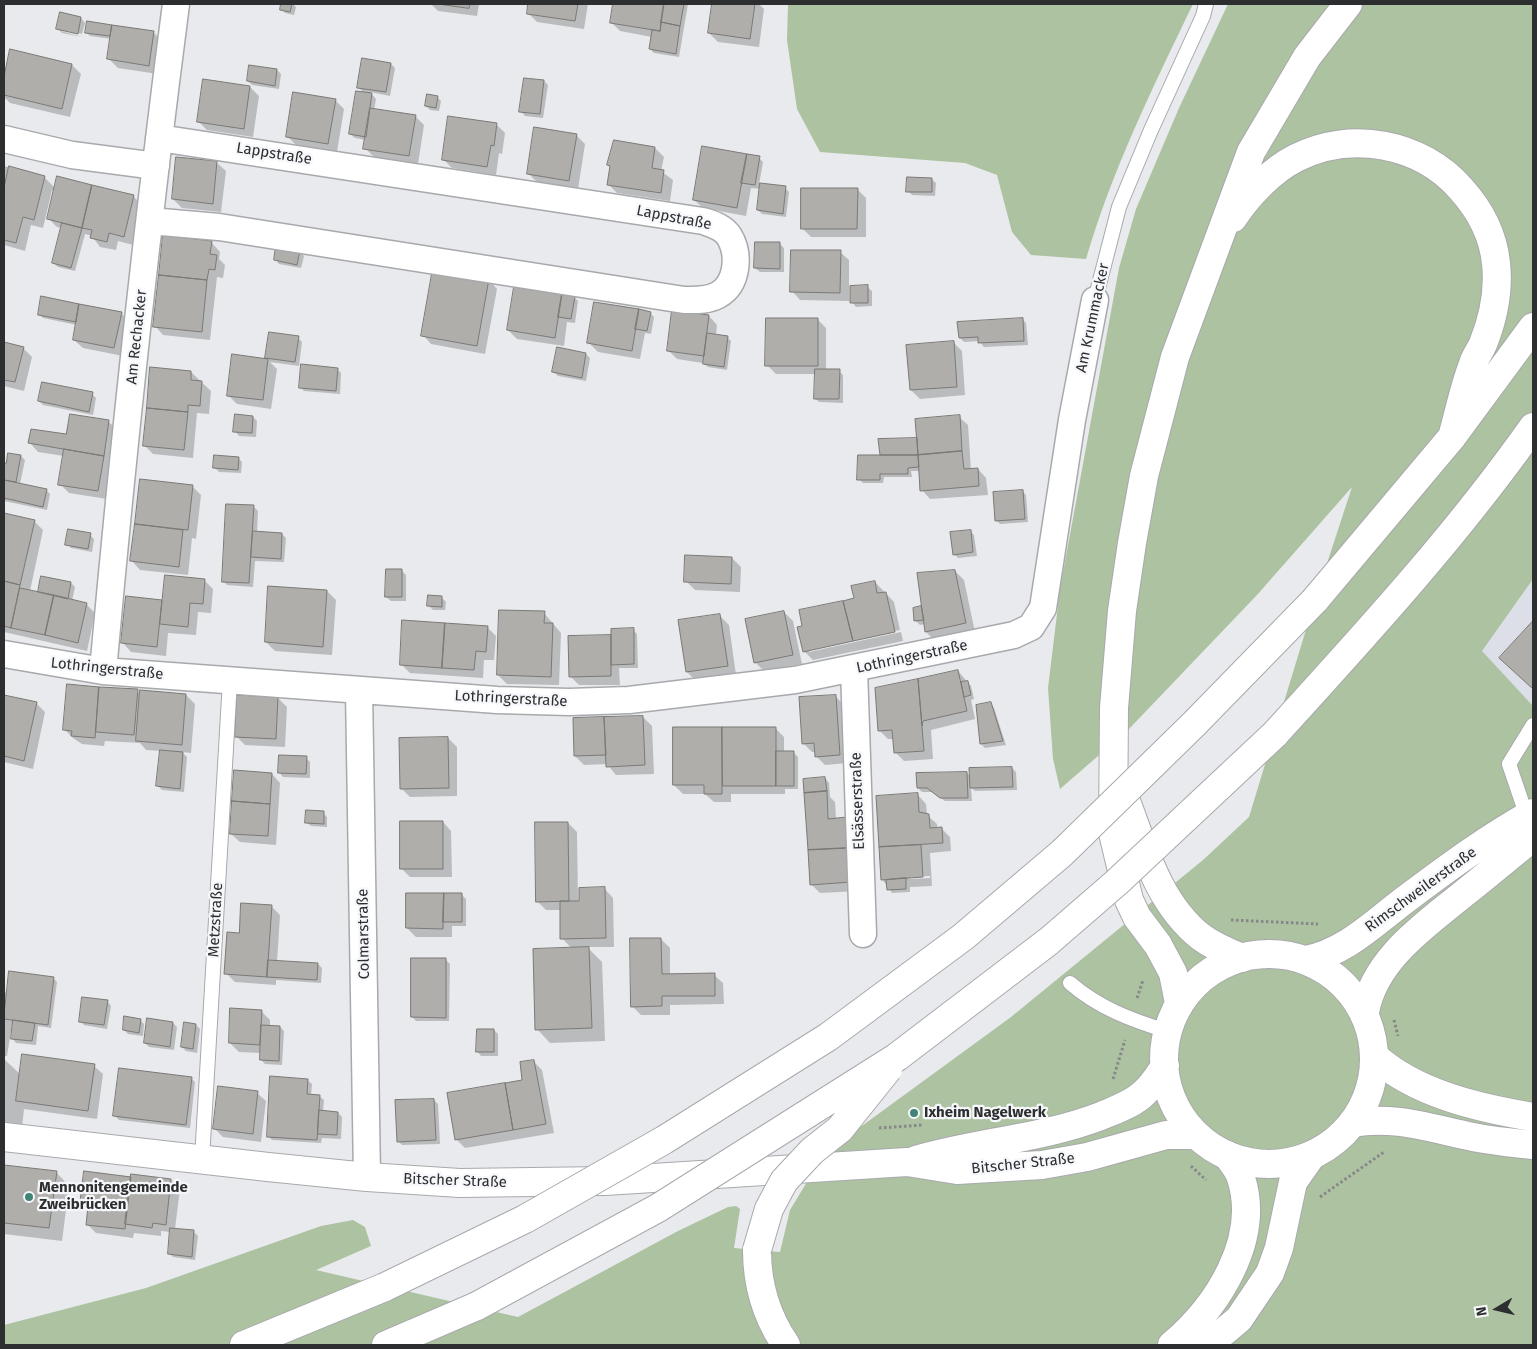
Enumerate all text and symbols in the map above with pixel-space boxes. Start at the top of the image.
street label: Lappstraße [235,139,313,169]
street label: Lappstraße [635,202,713,234]
street label: Am Krummacker [1073,262,1113,374]
street label: Am Rechacker [123,289,151,385]
street label: Lothringerstraße [855,636,969,678]
street label: Lothringerstraße [50,654,164,684]
street label: Lothringerstraße [454,687,568,711]
street label: Elsässerstraße [847,752,869,850]
street label: Rimschweilerstraße [1362,844,1480,936]
street label: Metzstraße [205,882,227,958]
street label: Colmarstraße [354,888,374,980]
place label: Ixheim Nagelwerk [924,1104,1046,1122]
marker: Ixheim Nagelwerk [908,1107,920,1119]
street label: Bitscher Straße [970,1150,1076,1178]
street label: Bitscher Straße [403,1170,507,1192]
place label: Mennonitengemeinde Zweibrücken [39,1179,188,1214]
marker: Mennonitengemeinde Zweibrücken [23,1191,35,1203]
north arrow [1472,1284,1522,1334]
text: N [1473,1306,1491,1317]

